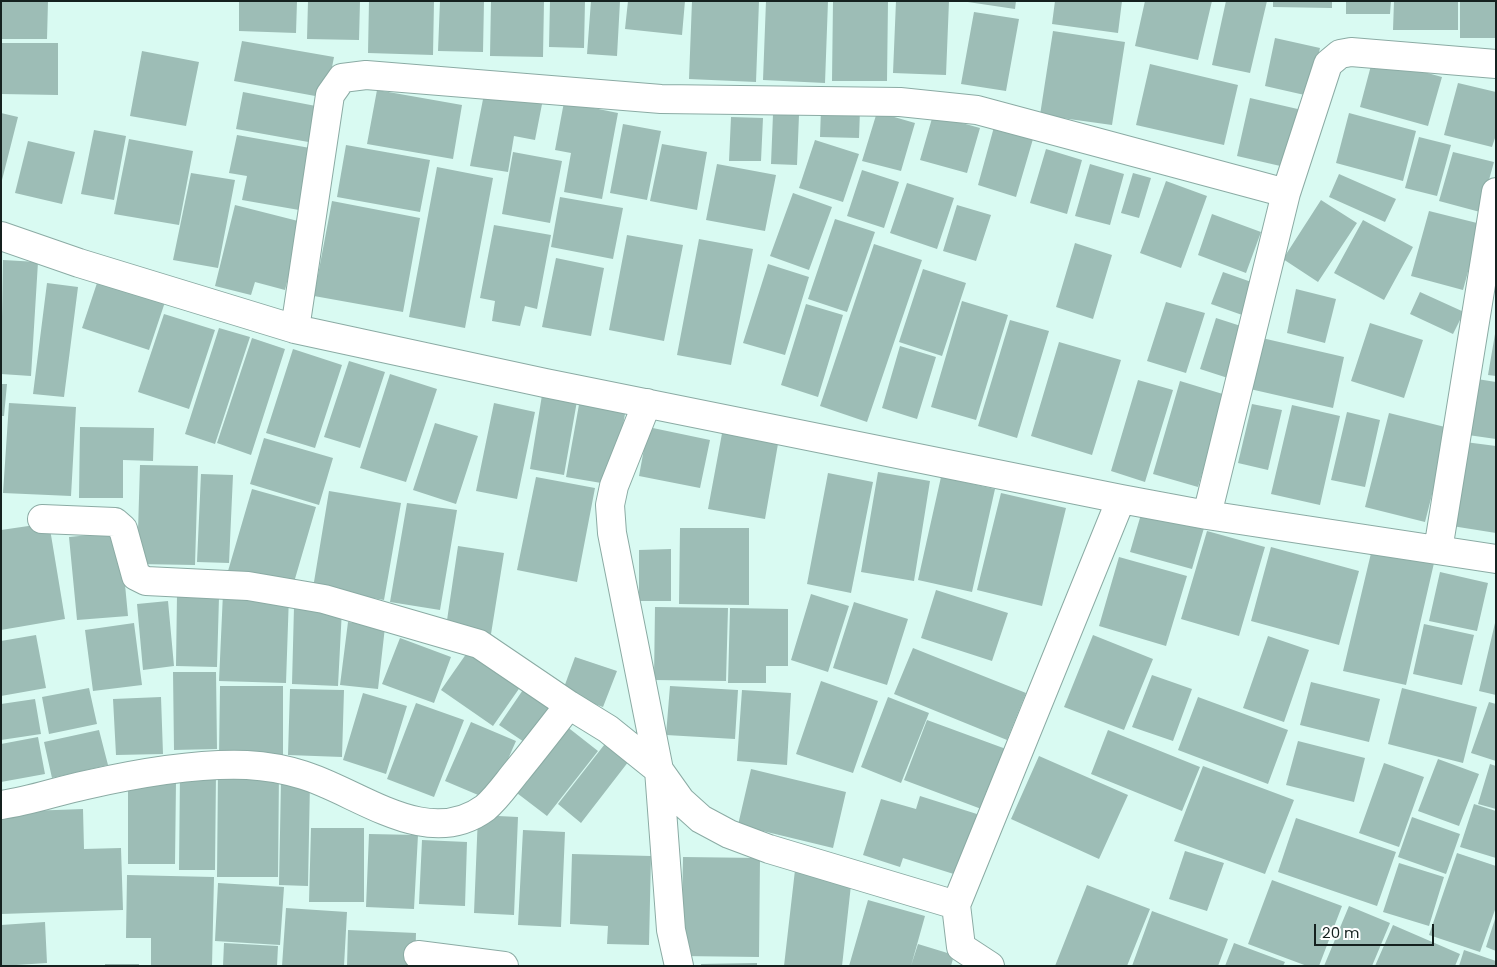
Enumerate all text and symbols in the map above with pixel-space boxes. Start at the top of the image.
scale bar [1317,914,1437,946]
text: 20 m [1322,922,1360,943]

